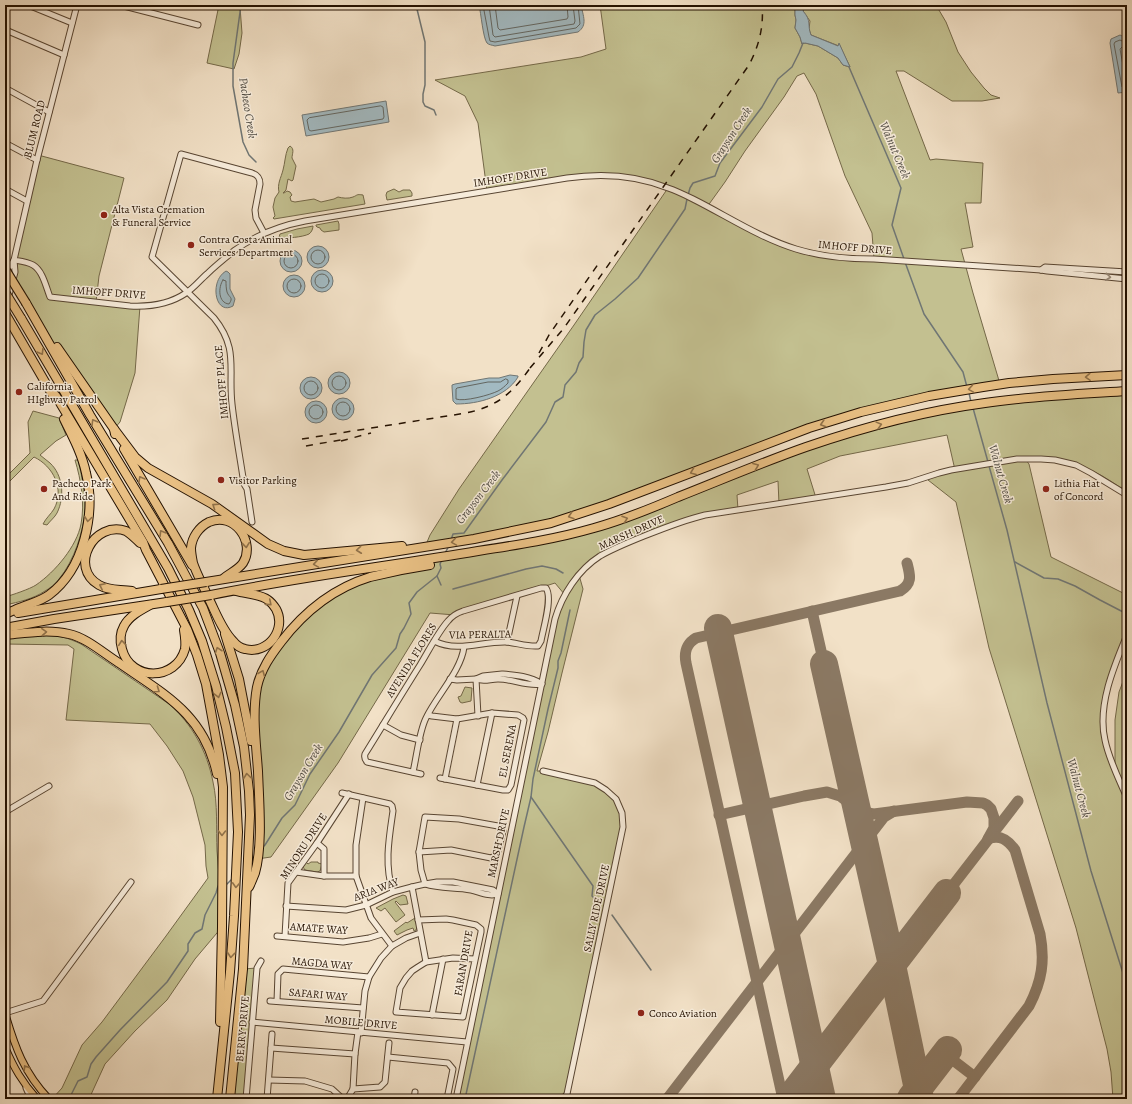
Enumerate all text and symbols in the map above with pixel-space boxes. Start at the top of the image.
water label: Pacheco Creek [235,76,261,140]
street label: BLUM ROAD [20,98,49,160]
water label: Grayson Creek [707,103,756,166]
water label: Walnut Creek [876,119,914,182]
street label: IMHOFF DRIVE [472,164,548,191]
place label: Alta Vista Cremation & Funeral Service [111,202,205,230]
marker: Alta Vista Cremation & Funeral Service [99,210,109,220]
place label: Contra Costa Animal Services Department [199,232,293,260]
street label: IMHOFF DRIVE [817,237,893,258]
marker: Contra Costa Animal Services Department [186,240,196,250]
one-way arrow [1105,272,1111,281]
street label: IMHOFF DRIVE [71,282,147,303]
street label: IMHOFF PLACE [211,344,232,420]
one-way arrow [36,348,44,355]
one-way arrow [1085,373,1091,382]
place label: California HIghway Patrol [27,379,97,407]
one-way arrow [968,384,974,392]
marker: California HIghway Patrol [14,387,24,397]
one-way arrow [92,419,99,426]
one-way arrow [820,419,827,428]
one-way arrow [876,421,883,430]
water label: Walnut Creek [985,443,1017,506]
one-way arrow [753,462,760,470]
water label: Grayson Creek [452,466,504,527]
one-way arrow [690,468,697,476]
place label: Visitor Parking [228,473,297,488]
marker: Visitor Parking [216,475,226,485]
place label: Pacheco Park And Ride [51,476,112,504]
one-way arrow [139,476,146,483]
place label: Lithia Fiat of Concord [1054,476,1104,504]
marker: Pacheco Park And Ride [39,484,49,494]
marker: Lithia Fiat of Concord [1041,484,1051,494]
one-way arrow [213,504,220,511]
street label: MARSH DRIVE [596,511,666,554]
one-way arrow [568,512,575,520]
one-way arrow [622,515,629,523]
one-way arrow [84,516,93,522]
one-way arrow [159,530,166,537]
one-way arrow [451,537,457,546]
one-way arrow [241,542,250,548]
one-way arrow [356,545,362,554]
one-way arrow [313,559,319,568]
one-way arrow [99,583,107,591]
one-way arrow [265,598,272,605]
street label: AVENIDA FLORES [382,620,440,701]
street label: VIA PERALTA [448,626,512,643]
one-way arrow [41,628,47,636]
one-way arrow [118,640,127,647]
one-way arrow [214,647,223,654]
one-way arrow [258,670,266,677]
one-way arrow [153,685,160,693]
one-way arrow [214,692,222,698]
street label: EL SERENA [495,723,520,779]
water label: Grayson Creek [280,740,327,804]
water label: Walnut Creek [1063,757,1095,820]
one-way arrow [243,773,252,779]
street label: MARSH DRIVE [484,807,513,879]
street label: MINORU DRIVE [276,810,331,882]
one-way arrow [218,830,227,836]
street label: SALLY RIDE DRIVE [580,863,613,953]
street label: ARIA WAY [350,874,402,905]
one-way arrow [231,882,240,888]
street label: AMATE WAY [288,919,350,938]
street label: FARAN DRIVE [450,929,477,997]
one-way arrow [227,952,236,958]
street label: MAGDA WAY [291,953,354,974]
street label: SAFARI WAY [288,984,349,1005]
street label: BERRY DRIVE [232,995,253,1063]
place label: Conco Aviation [649,1006,717,1021]
marker: Conco Aviation [636,1008,646,1018]
street label: MOBILE DRIVE [324,1012,398,1033]
one-way arrow [23,1065,30,1072]

